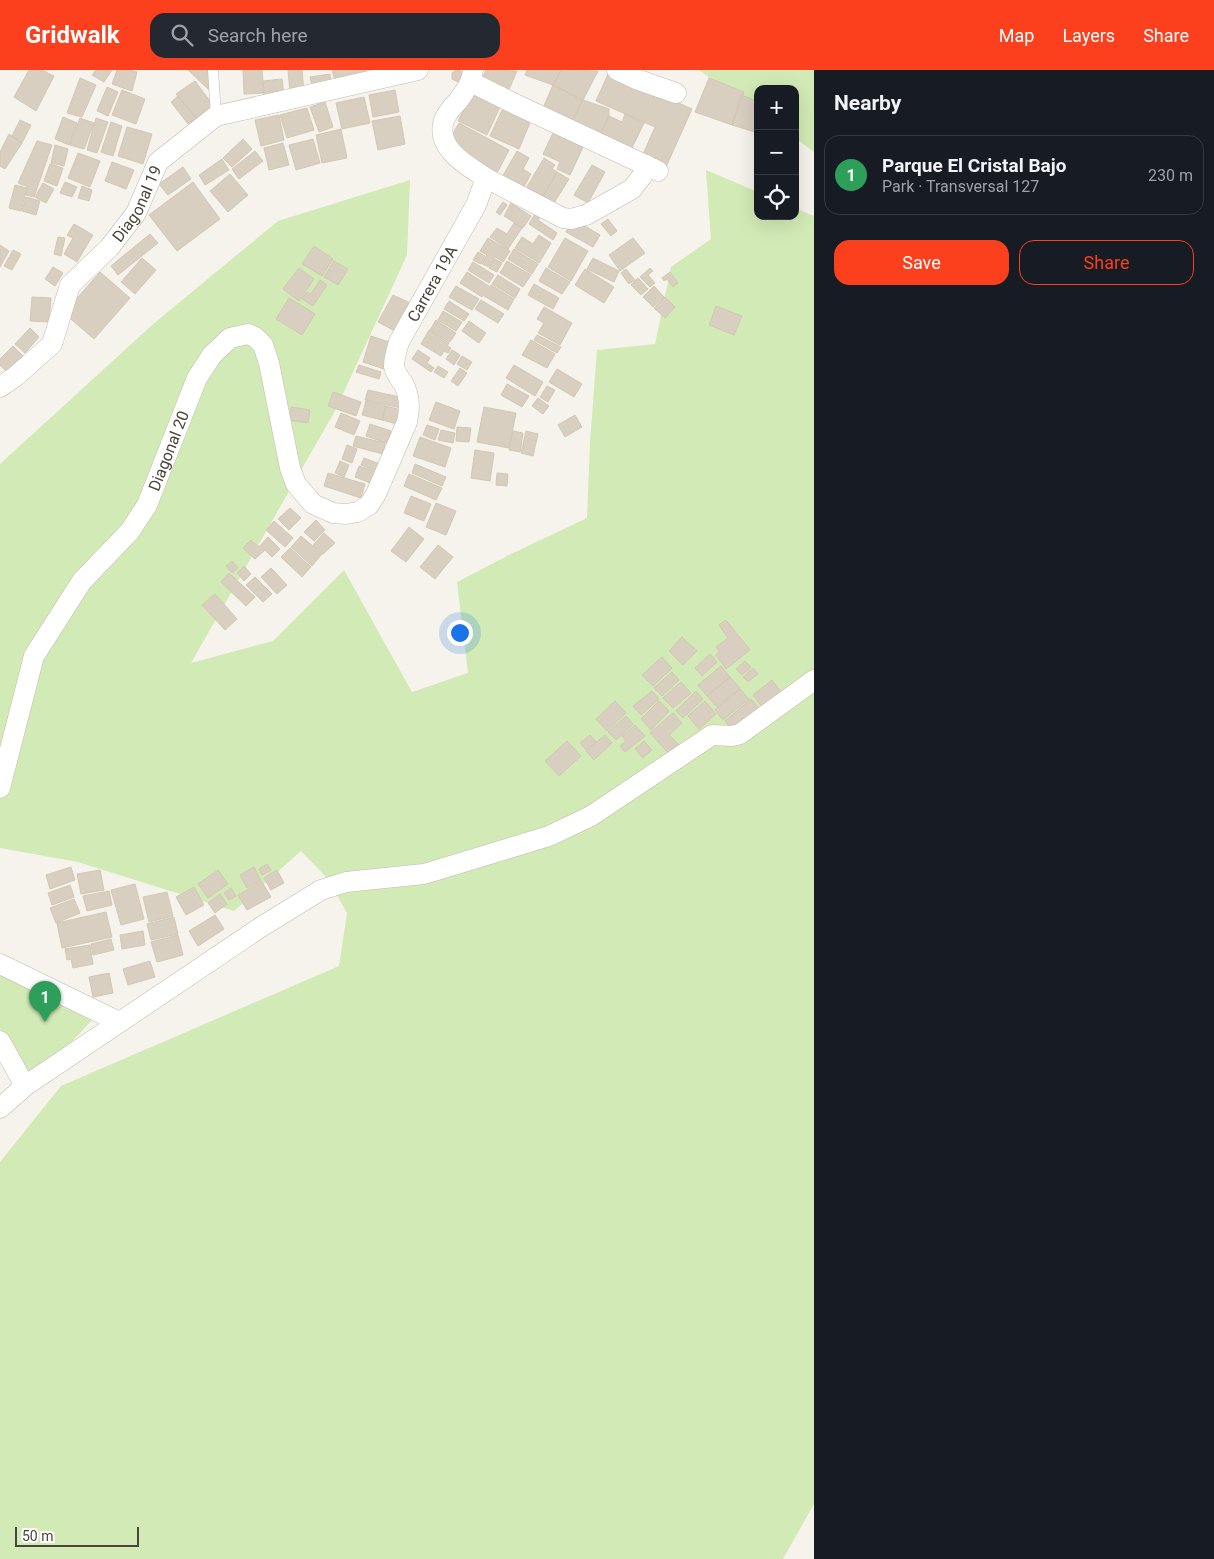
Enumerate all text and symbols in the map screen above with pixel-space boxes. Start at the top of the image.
search box [150,13,500,58]
text: Gridwalk [25,21,120,49]
icon: search [168,21,196,49]
text: Search here [208,24,308,47]
text: Map [999,25,1034,46]
text: Layers [1062,25,1115,46]
text: Share [1143,25,1189,46]
map controls [754,85,799,220]
button: + [754,85,799,130]
text: Nearby [834,91,901,115]
button: − [754,130,799,175]
text: Parque El Cristal Bajo [882,154,1066,177]
street label: Diagonal 19 [108,162,165,245]
text: 1 [846,166,856,185]
text: 230 m [1148,166,1193,185]
button: locate [754,175,799,220]
text: Park · Transversal 127 [882,177,1039,196]
button: Save [834,240,1009,285]
button: Share [1019,240,1194,285]
street label: Carrera 19A [403,242,461,325]
street label: Diagonal 20 [144,408,193,494]
your location [447,620,473,646]
pin: 1 [29,981,61,1022]
scale bar [15,1524,139,1547]
text: 50 m [22,1528,54,1544]

